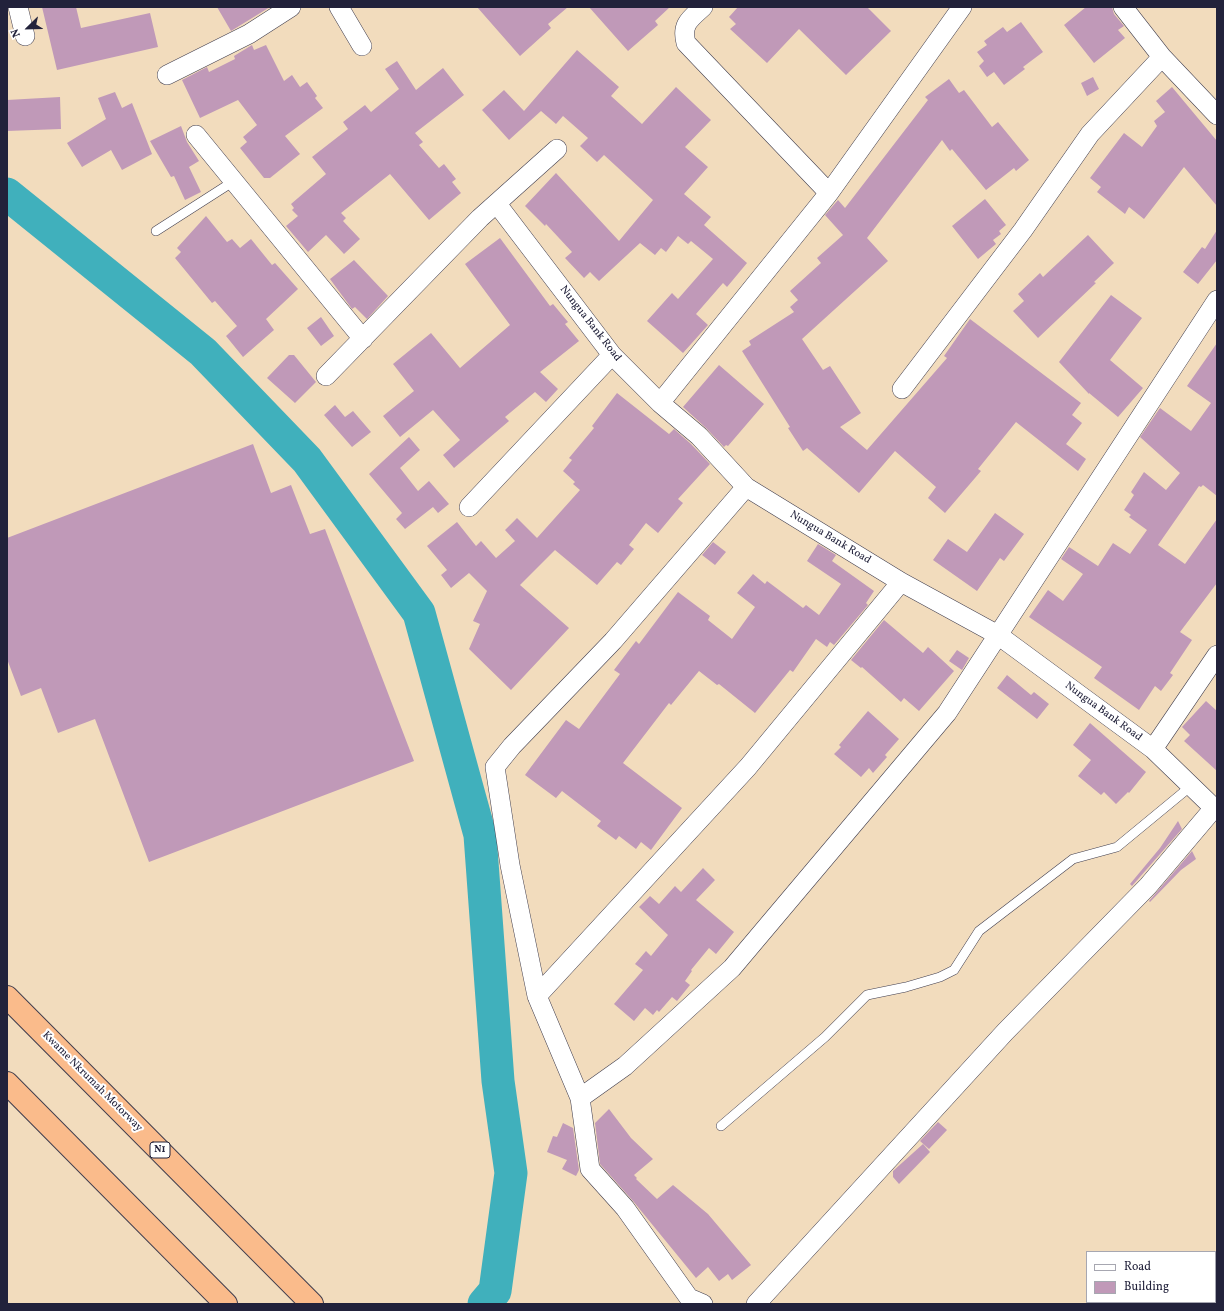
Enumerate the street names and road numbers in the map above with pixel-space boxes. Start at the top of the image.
street label: Nungua Bank Road [556,284,624,364]
street label: Nungua Bank Road [787,509,873,567]
street label: Nungua Bank Road [1062,680,1144,744]
street label: Kwame Nkrumah Motorway [39,1029,145,1135]
road number: N1 [150,1142,170,1158]

